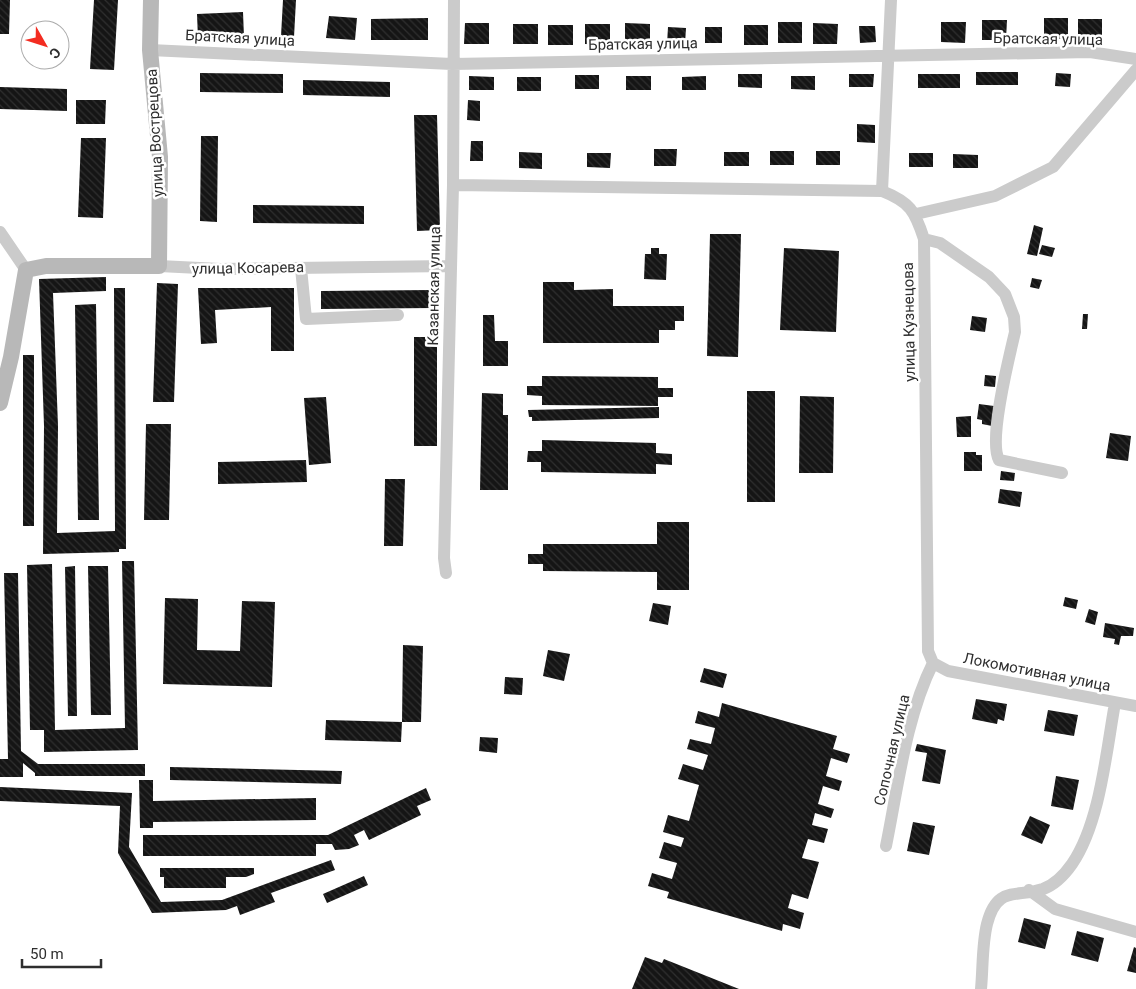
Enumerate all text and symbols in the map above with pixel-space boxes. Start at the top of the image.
north arrow [20,20,70,70]
street label: Братская улица [185,26,295,50]
street label: Братская улица [993,29,1103,49]
street label: Братская улица [588,34,698,54]
text: С [46,45,64,62]
street label: улица Вострецова [143,68,167,198]
street label: Казанская улица [424,226,444,346]
street label: улица Косарева [192,258,304,278]
street label: улица Кузнецова [899,262,919,382]
street label: Локомотивная улица [962,649,1112,695]
street label: Сопочная улица [870,693,914,807]
scale bar [22,936,101,968]
text: 50 m [30,945,64,963]

